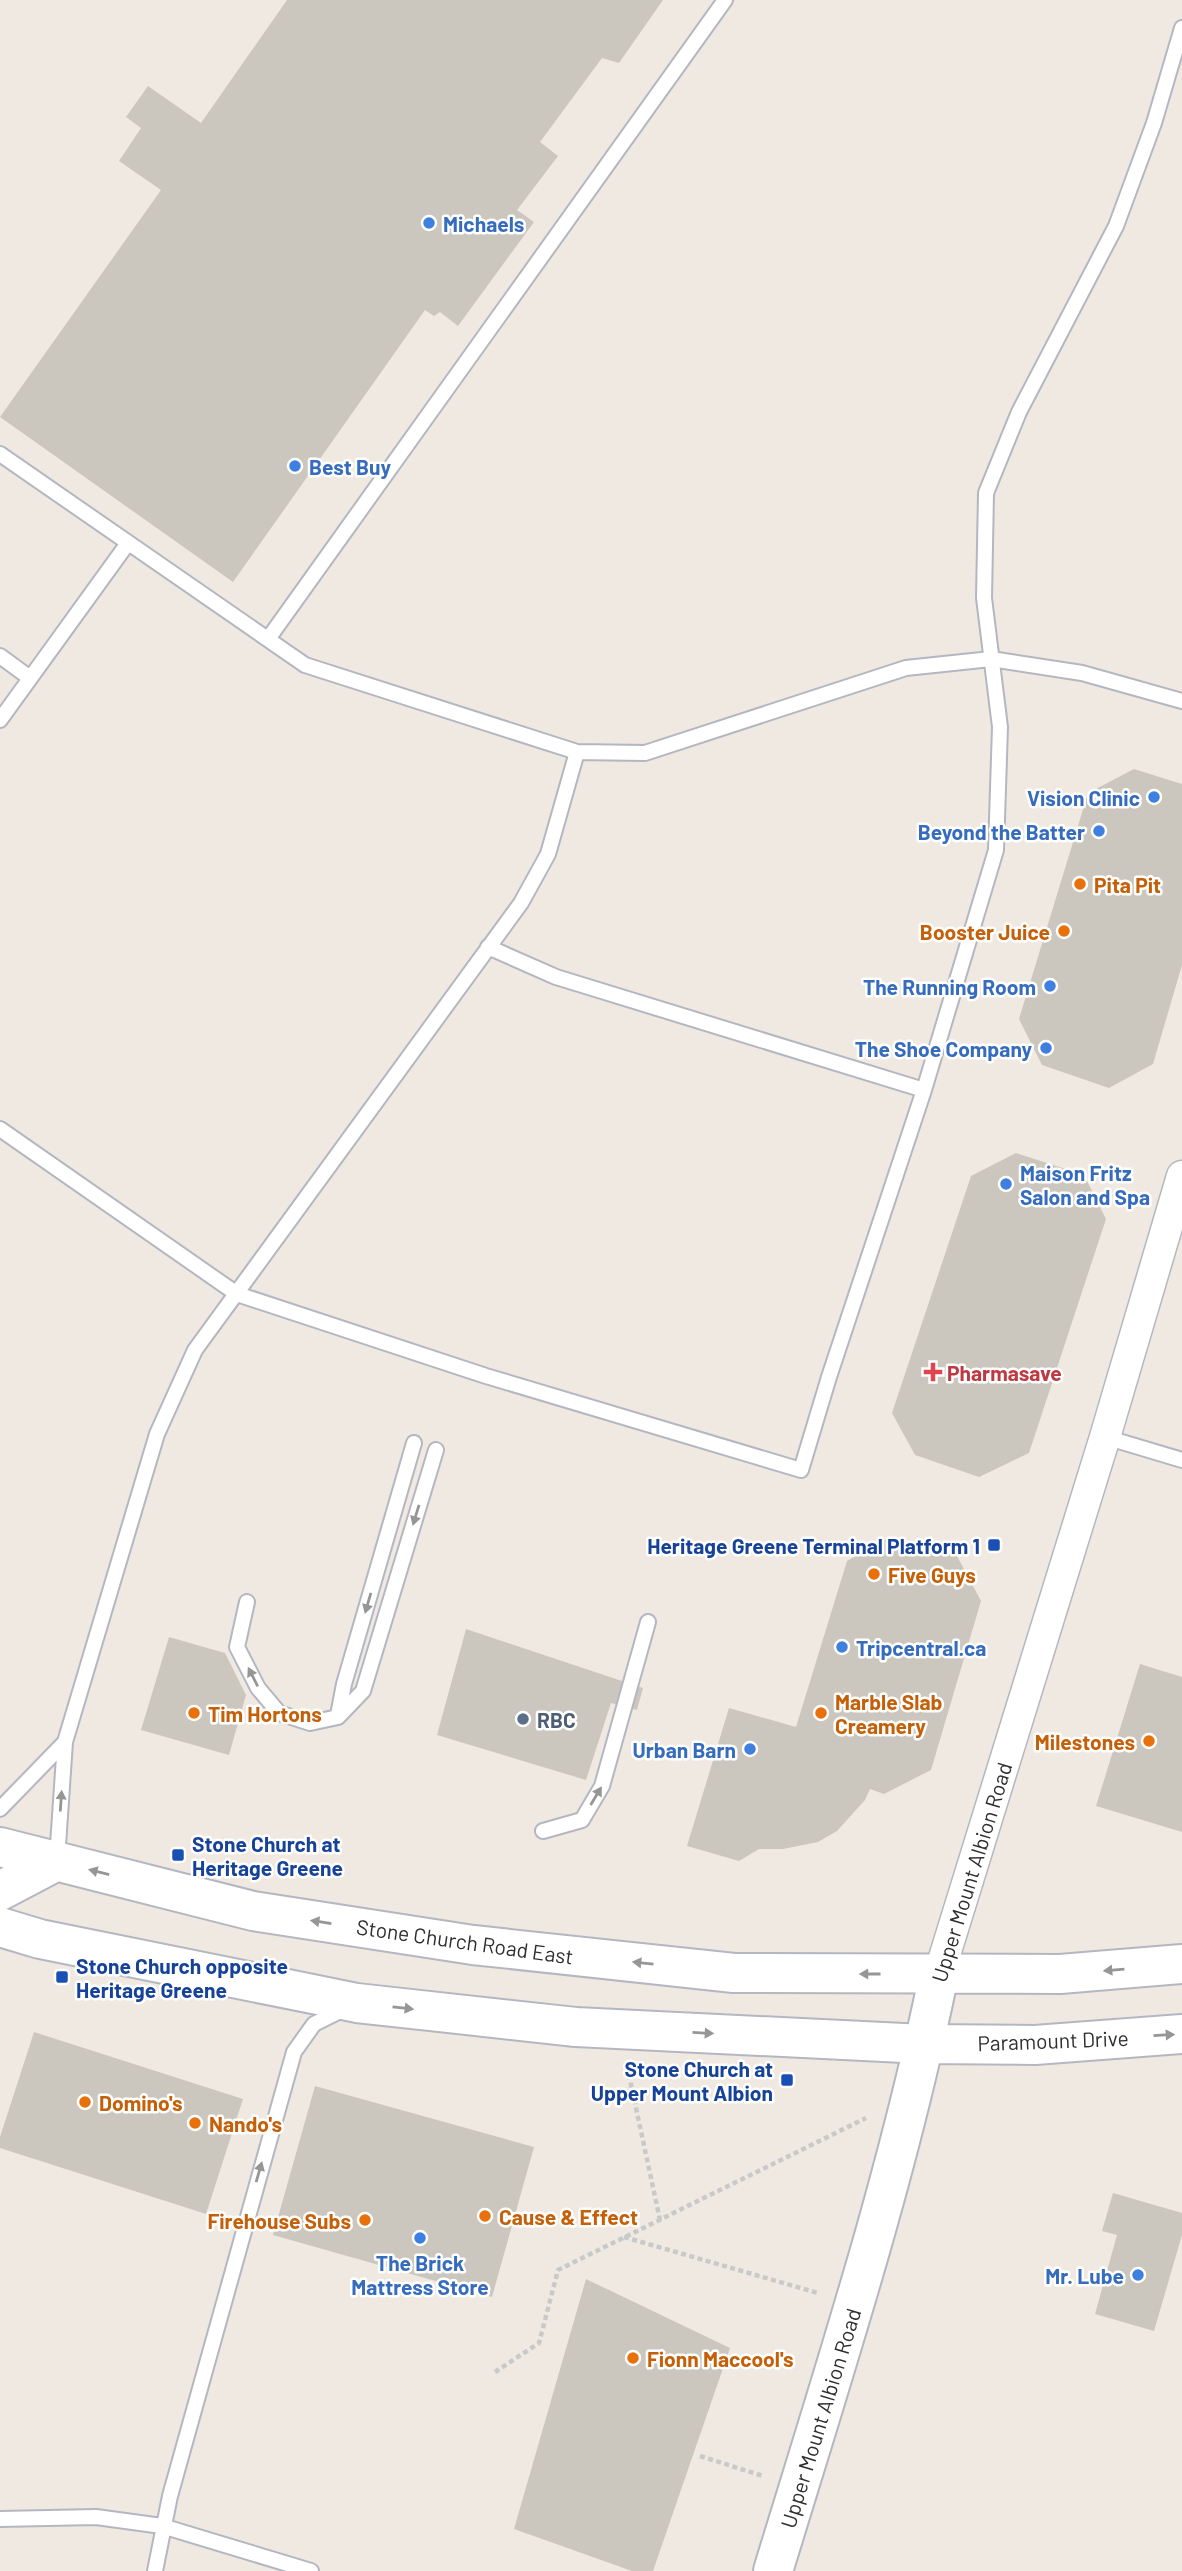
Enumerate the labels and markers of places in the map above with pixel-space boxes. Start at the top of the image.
place label: Michaels [443,211,524,236]
marker: Michaels [421,215,437,231]
place label: Best Buy [309,454,391,479]
marker: Best Buy [287,458,303,474]
place label: Vision Clinic [1027,785,1140,810]
marker: Vision Clinic [1146,789,1162,805]
place label: Beyond the Batter [918,819,1085,844]
marker: Beyond the Batter [1091,823,1107,839]
place label: Pita Pit [1094,872,1161,897]
marker: Pita Pit [1072,876,1088,892]
place label: Booster Juice [920,919,1050,944]
marker: Booster Juice [1056,923,1072,939]
place label: The Running Room [863,974,1036,999]
marker: The Running Room [1042,978,1058,994]
place label: The Shoe Company [855,1036,1032,1061]
marker: The Shoe Company [1038,1040,1054,1056]
place label: Maison Fritz Salon and Spa [1020,1160,1150,1209]
marker: Maison Fritz Salon and Spa [998,1176,1014,1192]
place label: Pharmasave [947,1360,1062,1385]
marker: Pharmasave [925,1364,941,1380]
place label: Heritage Greene Terminal Platform 1 [647,1533,980,1558]
marker: Heritage Greene Terminal Platform 1 [986,1537,1002,1553]
place label: Five Guys [888,1562,976,1587]
marker: Five Guys [866,1566,882,1582]
place label: Tripcentral.ca [856,1635,986,1660]
marker: Tripcentral.ca [834,1639,850,1655]
place label: Marble Slab Creamery [835,1689,943,1738]
place label: Tim Hortons [208,1701,322,1726]
marker: Tim Hortons [186,1705,202,1721]
marker: Marble Slab Creamery [813,1705,829,1721]
place label: RBC [537,1707,576,1732]
marker: RBC [515,1711,531,1727]
place label: Milestones [1035,1729,1135,1754]
marker: Milestones [1141,1733,1157,1749]
place label: Urban Barn [633,1737,736,1762]
marker: Urban Barn [742,1741,758,1757]
place label: Stone Church at Heritage Greene [192,1831,343,1880]
marker: Stone Church at Heritage Greene [170,1847,186,1863]
place label: Stone Church opposite Heritage Greene [76,1953,288,2002]
marker: Stone Church opposite Heritage Greene [54,1969,70,1985]
place label: Stone Church at Upper Mount Albion [591,2056,773,2105]
marker: Stone Church at Upper Mount Albion [779,2072,795,2088]
place label: Domino's [99,2090,183,2115]
marker: Domino's [77,2094,93,2110]
place label: Nando's [209,2111,282,2136]
marker: Nando's [187,2115,203,2131]
place label: Cause & Effect [499,2204,638,2229]
place label: Firehouse Subs [208,2208,351,2233]
marker: Cause & Effect [477,2208,493,2224]
marker: Firehouse Subs [357,2212,373,2228]
marker: The Brick Mattress Store [412,2230,428,2246]
place label: The Brick Mattress Store [351,2250,489,2299]
place label: Mr. Lube [1045,2263,1124,2288]
marker: Mr. Lube [1130,2267,1146,2283]
place label: Fionn Maccool's [647,2346,794,2371]
marker: Fionn Maccool's [625,2350,641,2366]

